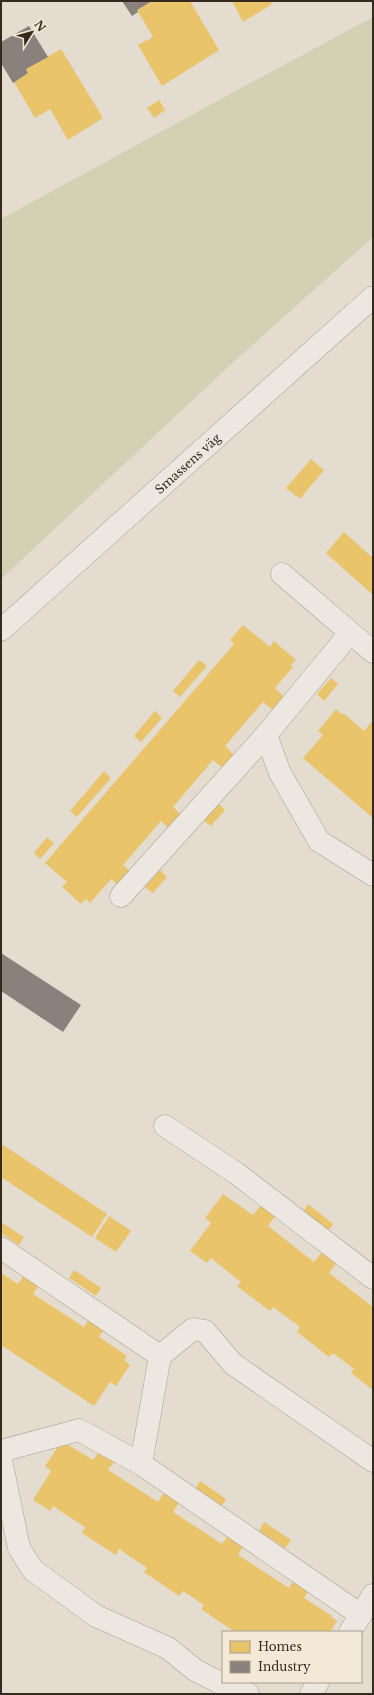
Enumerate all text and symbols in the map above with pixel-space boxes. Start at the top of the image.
north arrow [12,12,52,52]
text: N [31,18,49,35]
street label: Smassens väg [151,429,224,497]
legend [222,1631,362,1683]
text: Homes [258,1639,302,1654]
text: Industry [258,1659,311,1674]

